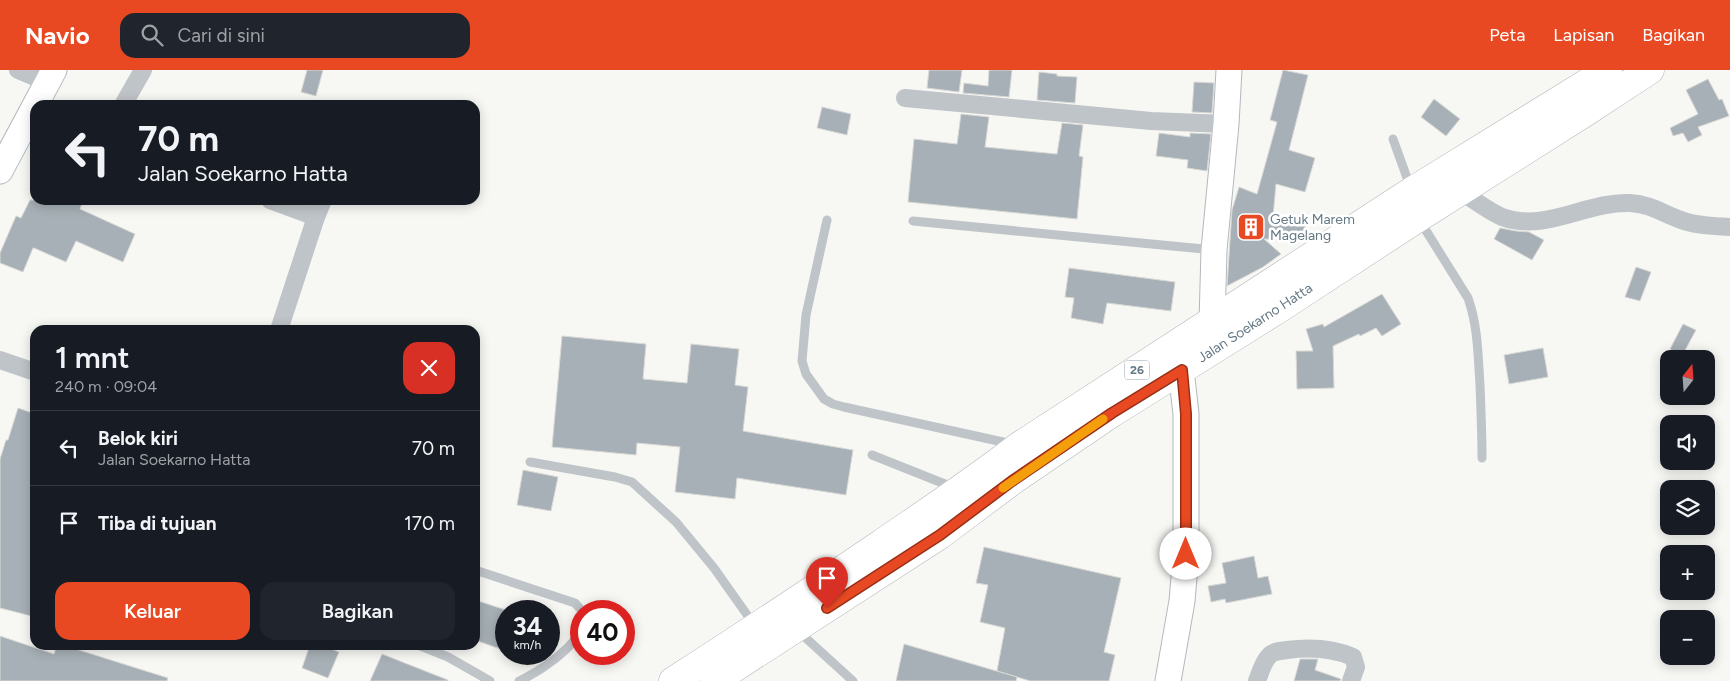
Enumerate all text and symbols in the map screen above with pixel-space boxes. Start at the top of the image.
search box [120,13,470,58]
text: Navio [25,21,90,50]
icon: search [138,21,166,49]
text: Cari di sini [178,24,265,47]
text: Peta [1489,24,1525,46]
text: Lapisan [1553,24,1614,46]
text: Bagikan [1642,24,1705,46]
text: 70 m [138,118,219,160]
icon: left [55,120,120,185]
text: Jalan Soekarno Hatta [138,160,348,187]
place label: Getuk Marem Magelang [1270,211,1355,244]
building icon: Getuk Marem Magelang [1236,212,1266,242]
street label: Jalan Soekarno Hatta [1194,280,1316,366]
text: 1 mnt [55,339,129,376]
button: close [403,342,455,394]
north arrow [1660,350,1715,405]
map controls [1660,350,1715,665]
road number: 26 [1124,360,1150,380]
text: 240 m · 09:04 [55,377,157,396]
button: sound [1660,415,1715,470]
text: Belok kiri [98,427,178,450]
icon: left [55,434,83,462]
text: 70 m [412,437,455,460]
text: Jalan Soekarno Hatta [98,450,251,469]
button: layers [1660,480,1715,535]
icon: arrive [55,509,83,537]
text: Tiba di tujuan [98,512,217,535]
text: 170 m [404,512,455,535]
position arrow [1159,527,1211,579]
button: + [1660,545,1715,600]
pin [806,557,848,608]
icon: arrive [813,564,841,592]
button: Keluar [55,582,250,640]
button: Bagikan [260,582,455,640]
speed limit sign: 40 [570,600,635,665]
button: − [1660,610,1715,665]
text: 34 [513,611,542,641]
text: km/h [514,638,541,652]

